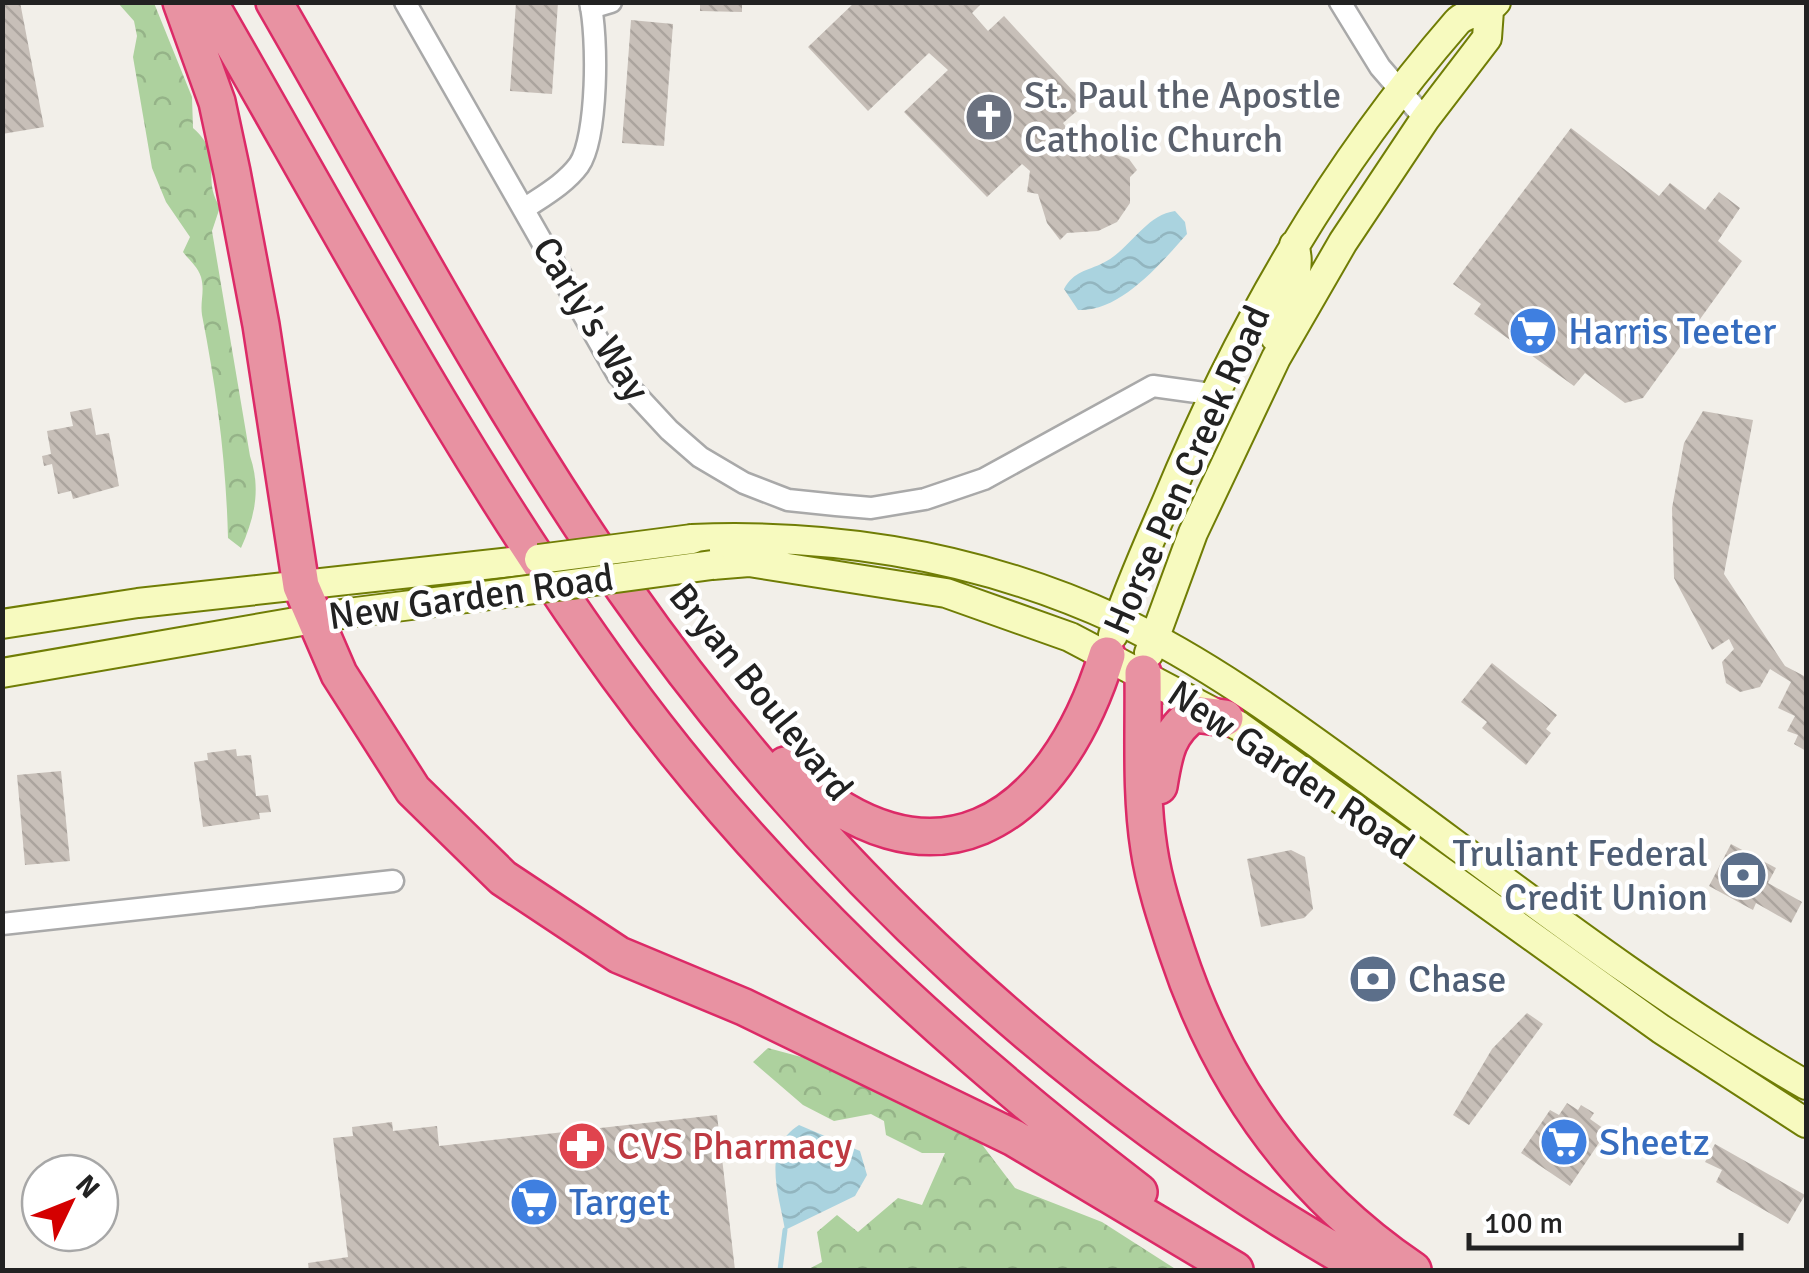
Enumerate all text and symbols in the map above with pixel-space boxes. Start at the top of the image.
place label: St. Paul the Apostle Catholic Church [1024,72,1341,163]
church icon: St. Paul the Apostle Catholic Church [963,91,1015,143]
street label: Carly's Way [522,228,660,410]
street label: Horse Pen Creek Road [1093,298,1281,642]
supermarket icon: Harris Teeter [1507,305,1559,357]
place label: Harris Teeter [1568,308,1776,355]
street label: New Garden Road [326,554,616,640]
street label: Bryan Boulevard [659,574,863,810]
street label: New Garden Road [1159,670,1423,870]
place label: Truliant Federal Credit Union [1452,830,1708,921]
bank icon: Truliant Federal Credit Union [1717,849,1769,901]
bank icon: Chase [1347,953,1399,1005]
place label: Chase [1408,956,1507,1003]
supermarket icon: Sheetz [1538,1116,1590,1168]
place label: Sheetz [1599,1119,1710,1166]
pharmacy icon: CVS Pharmacy [556,1120,608,1172]
place label: CVS Pharmacy [617,1123,852,1170]
north arrow [20,1153,120,1253]
text: N [68,1168,107,1205]
supermarket icon: Target [508,1176,560,1228]
place label: Target [569,1179,670,1226]
scale bar [1469,1188,1742,1250]
text: 100 m [1484,1205,1563,1242]

